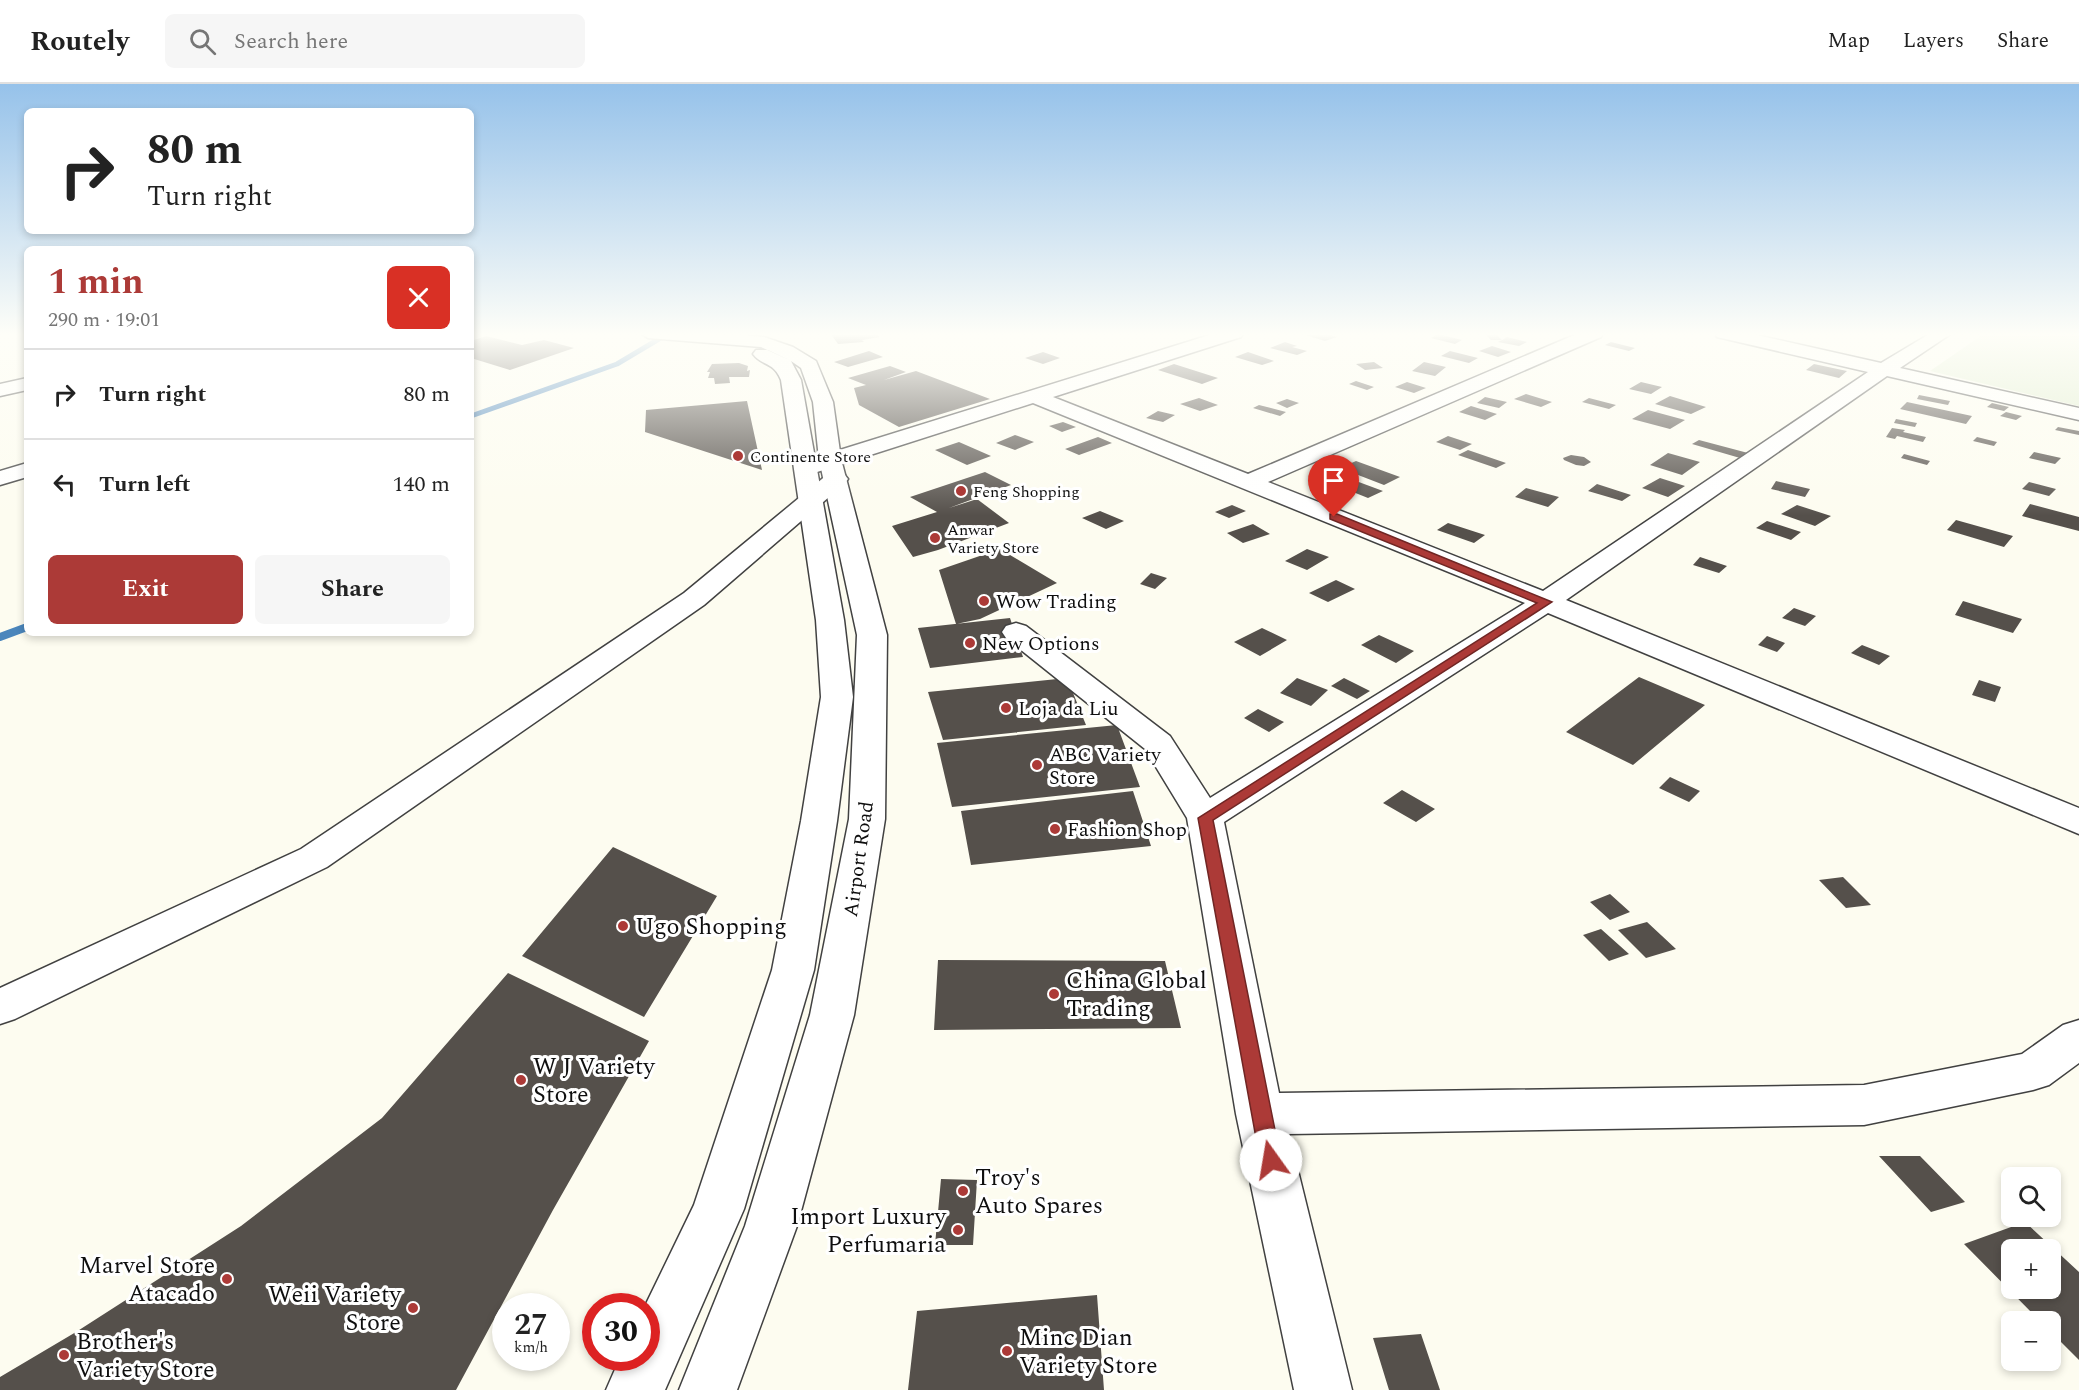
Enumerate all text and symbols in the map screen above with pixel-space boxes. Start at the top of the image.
search box [165,14,585,68]
text: Routely [30,20,129,63]
icon: search [186,25,219,58]
text: Search here [234,25,348,58]
text: Map [1828,25,1870,57]
text: Layers [1903,25,1964,57]
text: Share [1997,25,2049,57]
text: 80 m [147,119,242,182]
icon: right [48,132,126,210]
text: Turn right [147,176,272,218]
text: 1 min [48,255,144,310]
button: close [387,266,450,329]
text: 290 m · 19:01 [48,305,160,335]
icon: right [48,378,81,411]
text: Turn right [99,378,206,411]
text: 80 m [404,378,450,411]
place label: Continente Store [750,445,871,469]
marker: Continente Store [731,449,745,463]
pin [1308,455,1359,517]
icon: arrive [1317,464,1350,497]
icon: left [48,468,81,501]
text: Turn left [99,468,191,501]
text: 140 m [393,468,450,501]
place label: Feng Shopping [973,480,1080,504]
marker: Feng Shopping [954,484,968,498]
place label: Anwar Variety Store [947,518,1039,560]
marker: Anwar Variety Store [928,531,942,545]
button: Exit [48,555,243,624]
button: Share [255,555,450,624]
place label: Wow Trading [996,587,1117,617]
marker: Wow Trading [977,594,991,608]
place label: New Options [982,629,1100,659]
marker: New Options [963,636,977,650]
place label: Loja da Liu [1018,694,1119,724]
marker: Loja da Liu [999,701,1013,715]
place label: ABC Variety Store [1049,740,1162,793]
marker: ABC Variety Store [1030,758,1044,772]
street label: Airport Road [836,799,882,919]
place label: Fashion Shop [1067,815,1187,845]
marker: Fashion Shop [1048,822,1062,836]
place label: Ugo Shopping [635,909,787,945]
marker: Ugo Shopping [616,919,630,933]
place label: China Global Trading [1066,963,1207,1027]
marker: China Global Trading [1047,987,1061,1001]
place label: W J Variety Store [533,1049,656,1113]
marker: W J Variety Store [514,1073,528,1087]
position arrow [1239,1128,1303,1192]
place label: Troy's Auto Spares [975,1160,1103,1224]
map controls [2001,1167,2061,1371]
button: search [2001,1167,2061,1227]
marker: Troy's Auto Spares [956,1184,970,1198]
place label: Import Luxury Perfumaria [790,1199,947,1263]
marker: Import Luxury Perfumaria [951,1223,965,1237]
button: + [2001,1239,2061,1299]
place label: Marvel Store Atacado [79,1248,215,1312]
marker: Marvel Store Atacado [220,1272,234,1286]
place label: Weii Variety Store [268,1277,402,1341]
speed limit sign: 30 [582,1293,660,1371]
marker: Weii Variety Store [406,1301,420,1315]
text: 27 [514,1302,548,1348]
button: − [2001,1311,2061,1371]
place label: Minc Dian Variety Store [1019,1320,1158,1384]
place label: Brother's Variety Store [76,1324,215,1388]
text: km/h [514,1336,548,1359]
marker: Minc Dian Variety Store [1000,1344,1014,1358]
marker: Brother's Variety Store [57,1348,71,1362]

